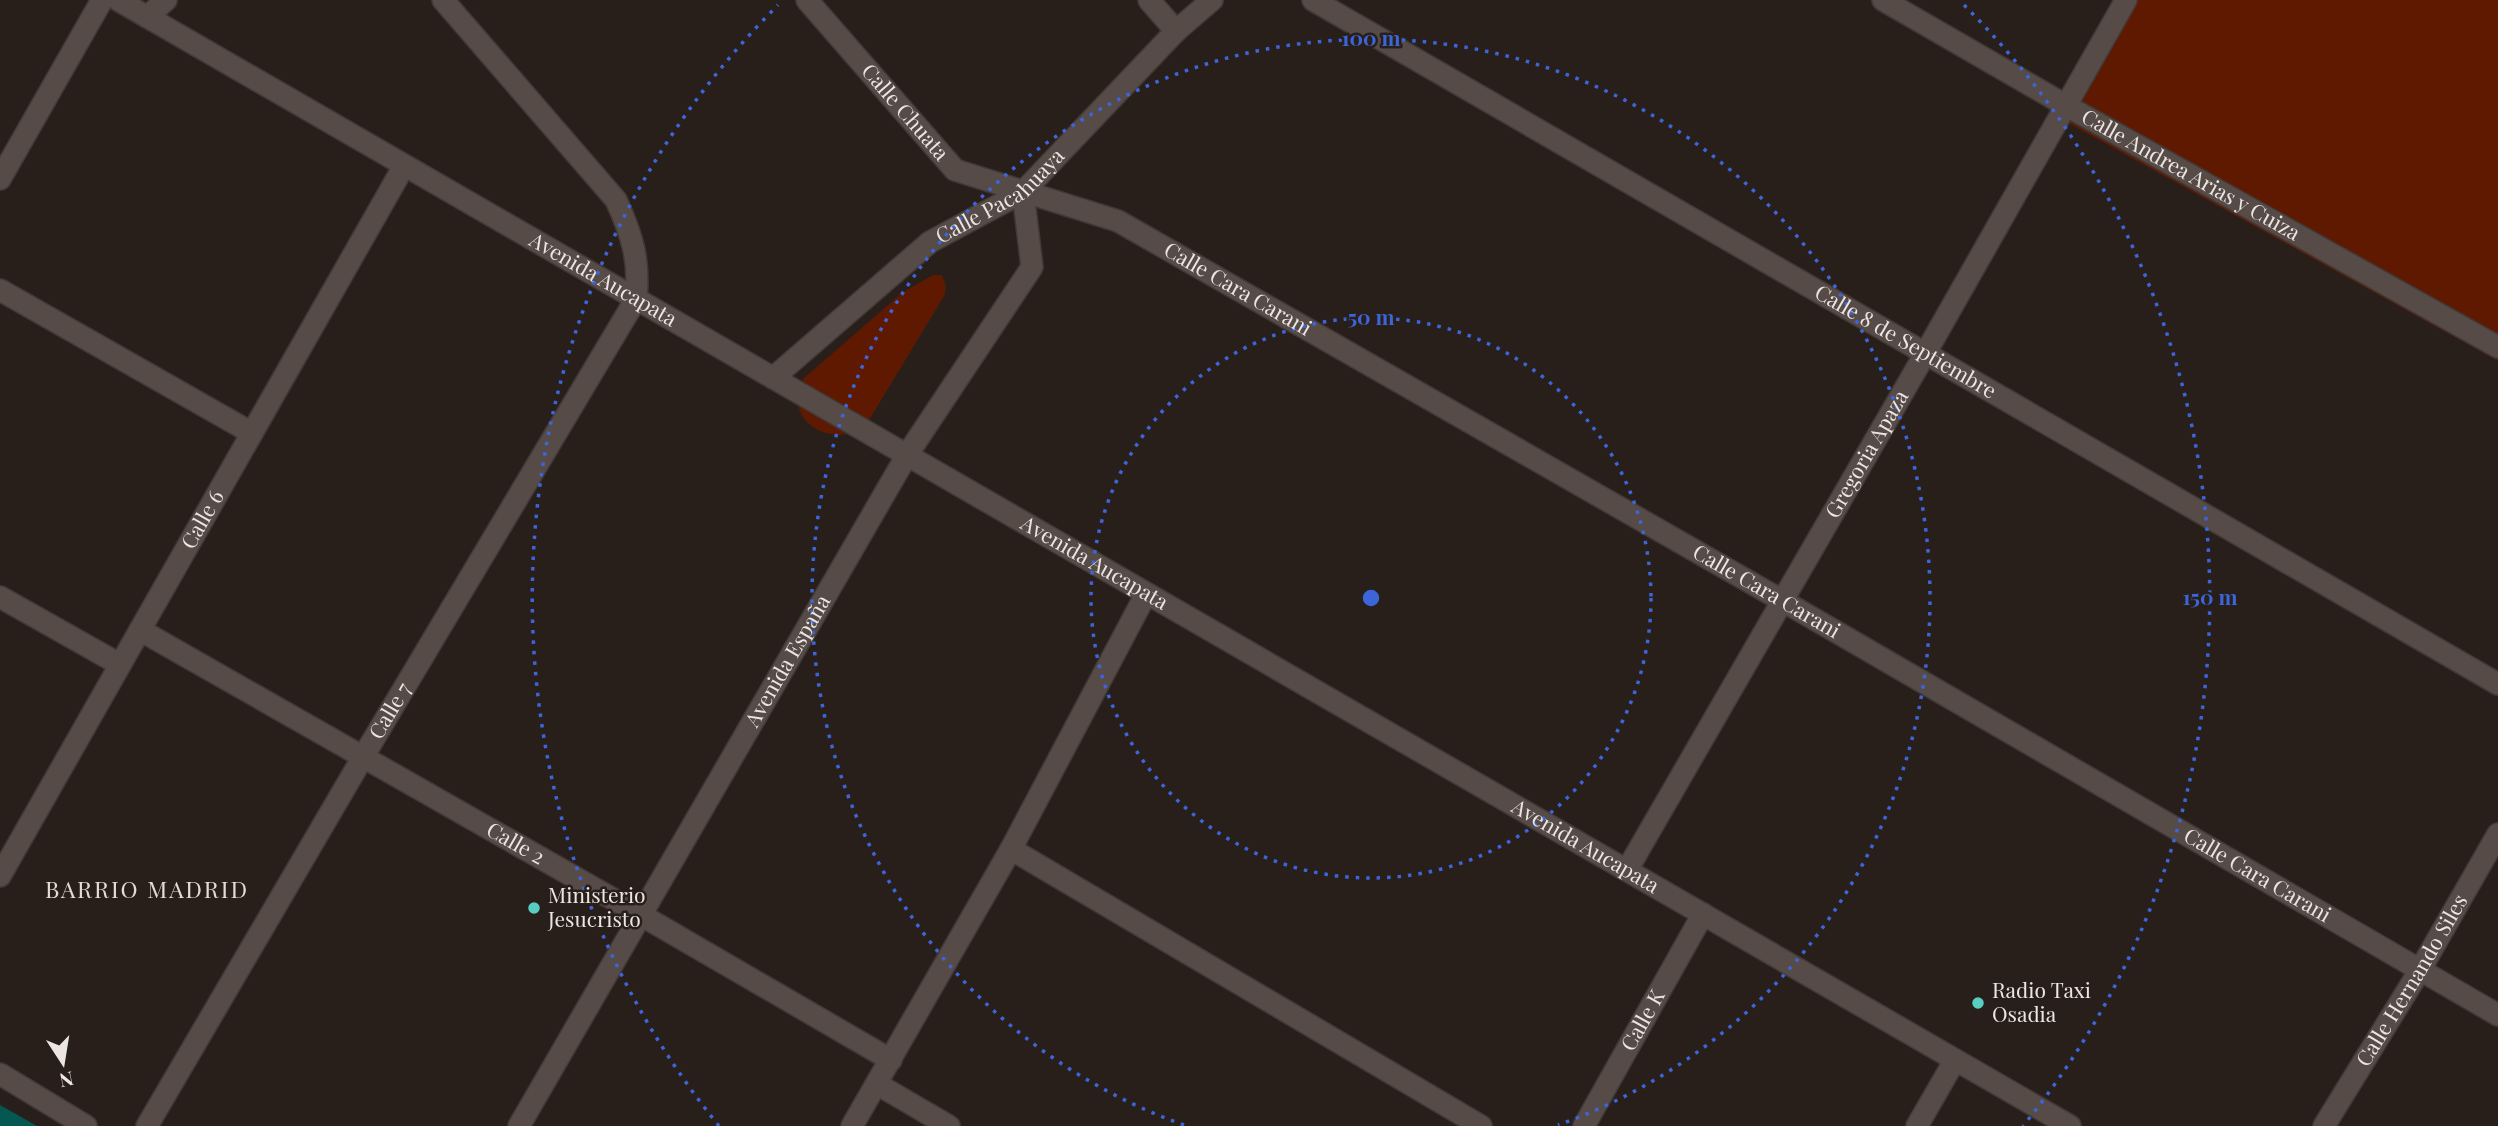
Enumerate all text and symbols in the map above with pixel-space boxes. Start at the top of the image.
text: 100 m [1341,23,1401,51]
street label: Calle Chuata [856,57,957,166]
street label: Calle Andrea Arias y Cuiza [2077,101,2306,246]
street label: Calle Pacahuaya [930,141,1070,249]
street label: Avenida Aucapata [524,224,683,332]
street label: Calle Cara Carani [1160,234,1318,341]
street label: Calle 8 de Septiembre [1810,277,2002,404]
text: 50 m [1347,302,1395,330]
street label: Gregoria Apaza [1817,384,1914,522]
street label: Calle 6 [173,484,229,553]
street label: Avenida Aucapata [1016,507,1174,615]
street label: Calle Cara Carani [1688,537,1846,643]
text: 150 m [2183,582,2237,610]
centre of rings [1359,586,1383,610]
street label: Avenida España [736,589,836,732]
street label: Calle 7 [361,676,417,744]
street label: Avenida Aucapata [1507,791,1666,898]
street label: Calle 2 [482,814,551,870]
street label: Calle Cara Carani [2179,820,2337,927]
district label: BARRIO MADRID [45,873,249,904]
place label: Ministerio Jesucristo [547,880,646,932]
street label: Calle Hernando Siles [2348,888,2473,1071]
marker: Ministerio Jesucristo [526,900,542,916]
place label: Radio Taxi Osadia [1992,975,2091,1027]
street label: Calle K [1613,984,1670,1055]
marker: Radio Taxi Osadia [1970,995,1986,1011]
north arrow [28,1028,98,1098]
text: N [57,1066,76,1095]

